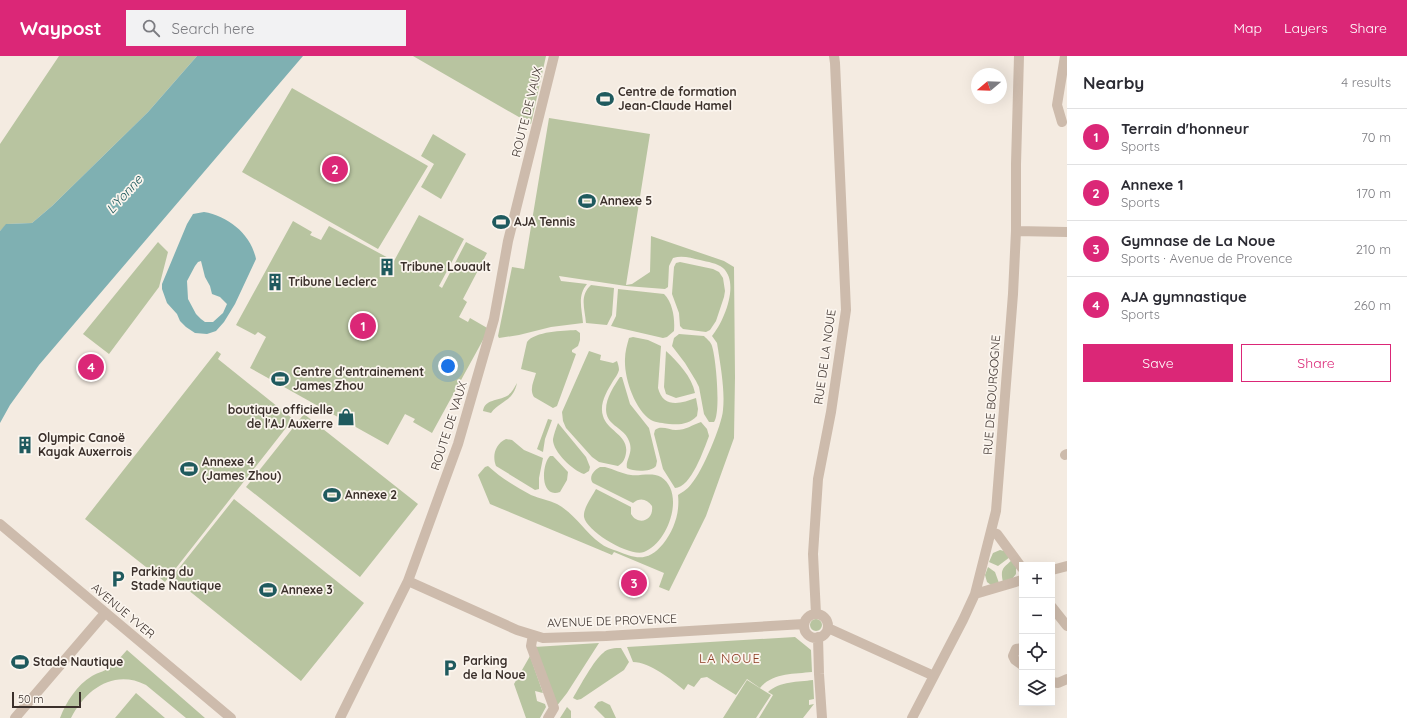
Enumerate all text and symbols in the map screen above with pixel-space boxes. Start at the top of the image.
search box [126,10,406,46]
text: Waypost [20,16,102,40]
icon: search [140,17,162,39]
text: Search here [172,19,254,38]
text: Map [1233,19,1262,37]
text: Layers [1284,19,1328,37]
text: Share [1350,19,1387,37]
street label: ROUTE DE VAUX [508,65,545,159]
north arrow [971,68,1007,104]
text: Nearby [1083,72,1144,93]
text: 4 results [1341,74,1391,90]
place label: Centre de formation Jean-Claude Hamel [618,84,737,113]
sports icon: Centre de formation Jean-Claude Hamel [595,89,615,109]
text: Terrain d'honneur [1121,119,1249,138]
text: 1 [1093,129,1099,145]
text: 70 m [1361,129,1391,145]
text: Sports [1121,138,1160,154]
pin: 2 [322,154,348,184]
water label: L'Yonne [103,171,146,217]
text: Annexe 1 [1121,175,1184,194]
text: 2 [1092,185,1100,201]
text: 170 m [1356,185,1391,201]
sports icon: Annexe 5 [577,191,597,211]
place label: Annexe 5 [600,193,652,208]
text: Sports [1121,194,1160,210]
sports icon: AJA Tennis [491,212,511,232]
place label: AJA Tennis [514,214,575,229]
text: Gymnase de La Noue [1121,231,1275,250]
text: 3 [1093,241,1099,257]
text: 210 m [1356,241,1391,257]
text: Sports · Avenue de Provence [1121,250,1292,266]
building icon: Tribune Louault [377,257,397,277]
place label: Tribune Louault [400,259,491,274]
building icon: Tribune Leclerc [265,272,285,292]
place label: Tribune Leclerc [288,274,376,289]
text: AJA gymnastique [1121,287,1247,306]
text: 4 [1092,297,1100,313]
text: 260 m [1354,297,1391,313]
text: Sports [1121,306,1160,322]
street label: RUE DE LA NOUE [810,308,839,406]
pin: 1 [350,311,376,341]
street label: RUE DE BOURGOGNE [980,334,1003,455]
button: Save [1083,344,1233,382]
button: Share [1241,344,1391,382]
pin: 4 [78,352,104,382]
your location [438,356,458,376]
place label: Centre d'entrainement James Zhou [293,364,424,393]
sports icon: Centre d'entrainement James Zhou [270,369,290,389]
street label: ROUTE DE VAUX [427,379,470,472]
place label: boutique officielle de l'AJ Auxerre [228,402,333,431]
shop icon: boutique officielle de l'AJ Auxerre [336,407,356,427]
place label: Olympic Canoë Kayak Auxerrois [38,430,132,459]
building icon: Olympic Canoë Kayak Auxerrois [15,435,35,455]
place label: Annexe 4 (James Zhou) [202,454,281,483]
sports icon: Annexe 4 (James Zhou) [179,459,199,479]
sports icon: Annexe 2 [322,485,342,505]
place label: Annexe 2 [345,487,397,502]
map controls [1019,562,1055,706]
button: + [1019,562,1055,598]
place label: Parking du Stade Nautique [131,564,221,593]
pin: 3 [621,568,647,598]
parking icon: Parking du Stade Nautique [108,569,128,589]
street label: AVENUE YVER [88,580,158,642]
sports icon: Annexe 3 [258,580,278,600]
place label: Annexe 3 [281,582,333,597]
button: − [1019,598,1055,634]
street label: AVENUE DE PROVENCE [547,611,677,630]
button: locate [1019,634,1055,670]
district label: LA NOUE [699,650,761,666]
sports icon: Stade Nautique [10,652,30,672]
place label: Parking de la Noue [463,653,526,682]
place label: Stade Nautique [33,654,123,669]
parking icon: Parking de la Noue [440,658,460,678]
button: layers [1019,670,1055,706]
scale bar [12,690,81,709]
text: 50 m [18,692,44,706]

